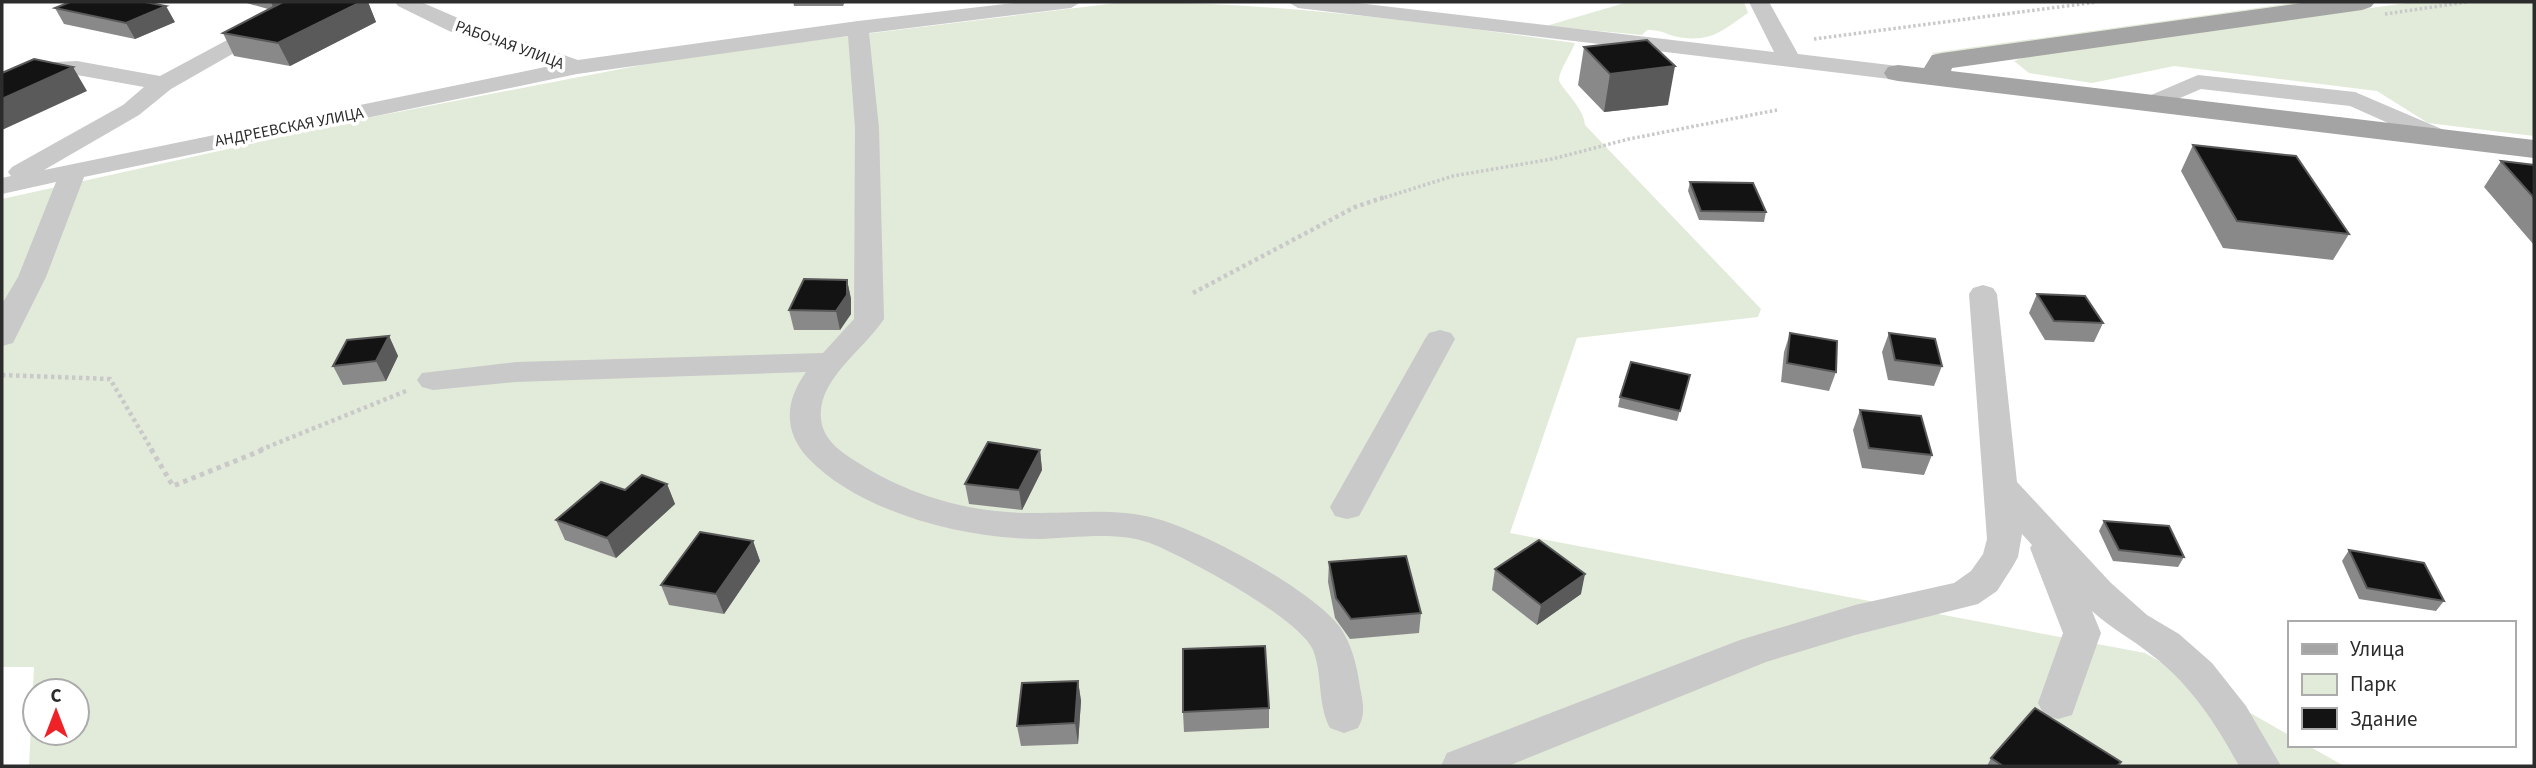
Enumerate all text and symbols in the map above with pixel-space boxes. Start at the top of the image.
street label: РАБОЧАЯ УЛИЦА [452,15,567,75]
street label: АНДРЕЕВСКАЯ УЛИЦА [213,102,366,152]
legend [2288,621,2515,747]
text: Улица [2350,634,2405,664]
text: Парк [2350,669,2397,699]
north arrow [21,677,91,747]
text: С [50,683,62,710]
text: Здание [2350,704,2418,734]

